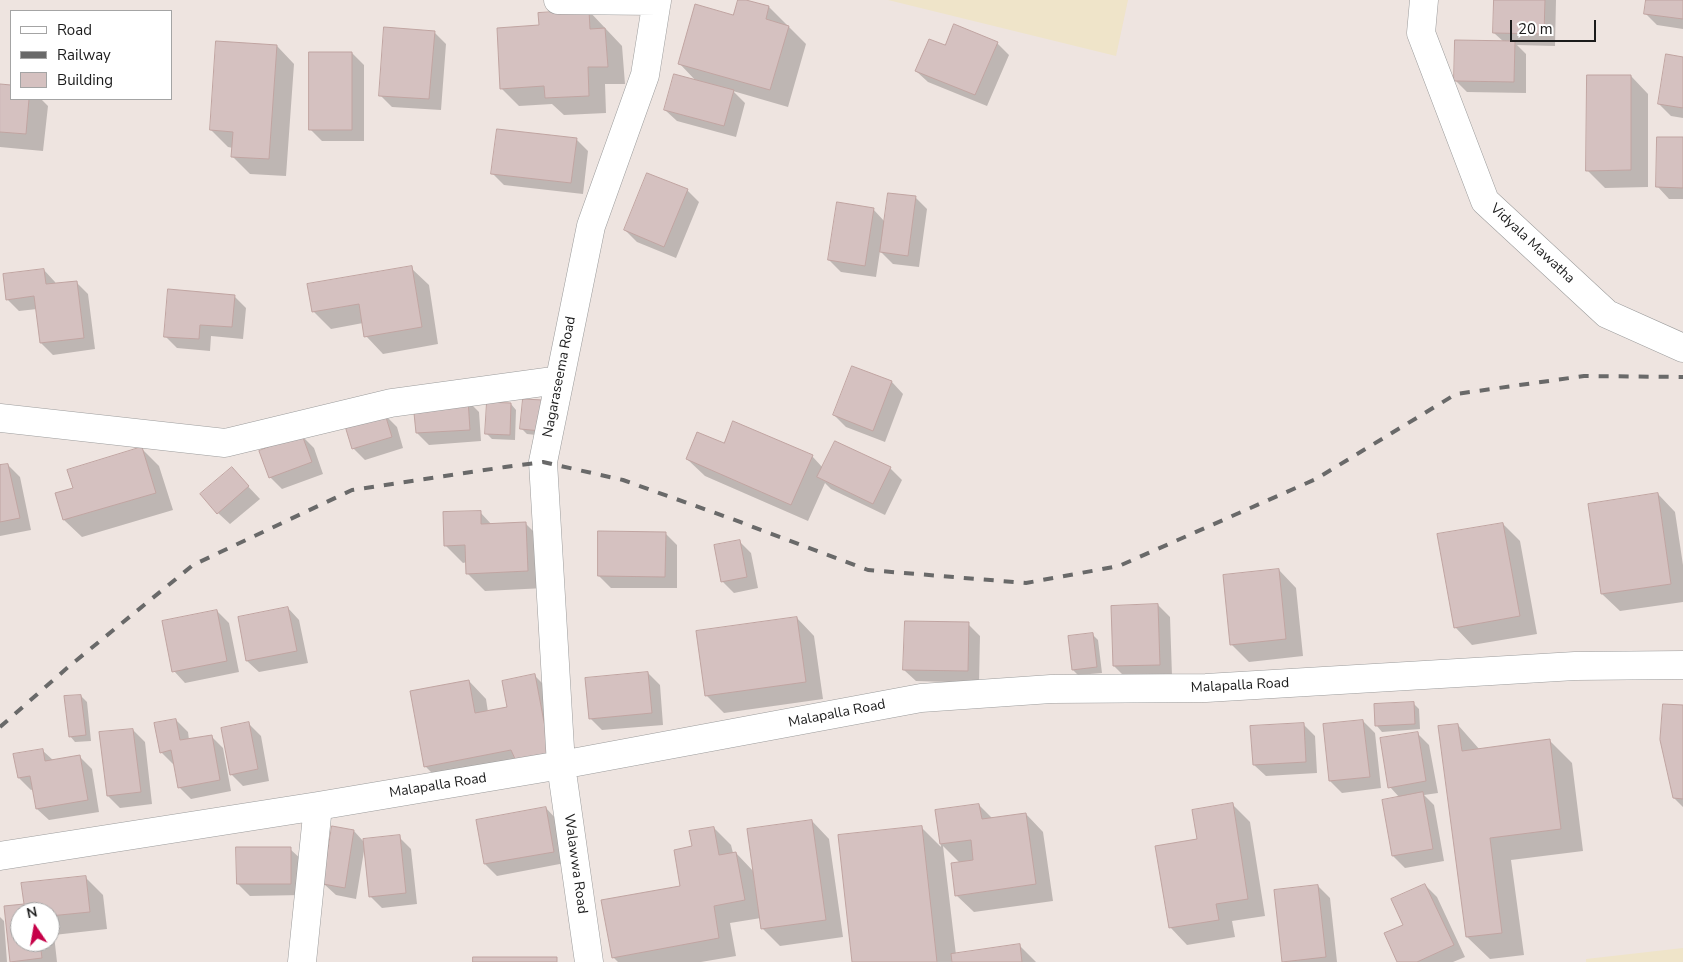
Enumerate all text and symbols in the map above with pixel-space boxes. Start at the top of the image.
legend [10,10,172,100]
scale bar [1513,10,1599,42]
text: 20 m [1518,19,1553,39]
text: Road [57,20,92,40]
text: Railway [57,45,111,65]
text: Building [57,70,113,90]
street label: Vidyala Mawatha [1486,201,1578,287]
street label: Nagaraseema Road [540,315,580,439]
street label: Malapalla Road [1190,675,1290,697]
street label: Malapalla Road [787,696,887,732]
street label: Malapalla Road [388,770,488,802]
street label: Walawwa Road [560,813,590,915]
north arrow [10,902,60,952]
text: N [25,902,39,923]

